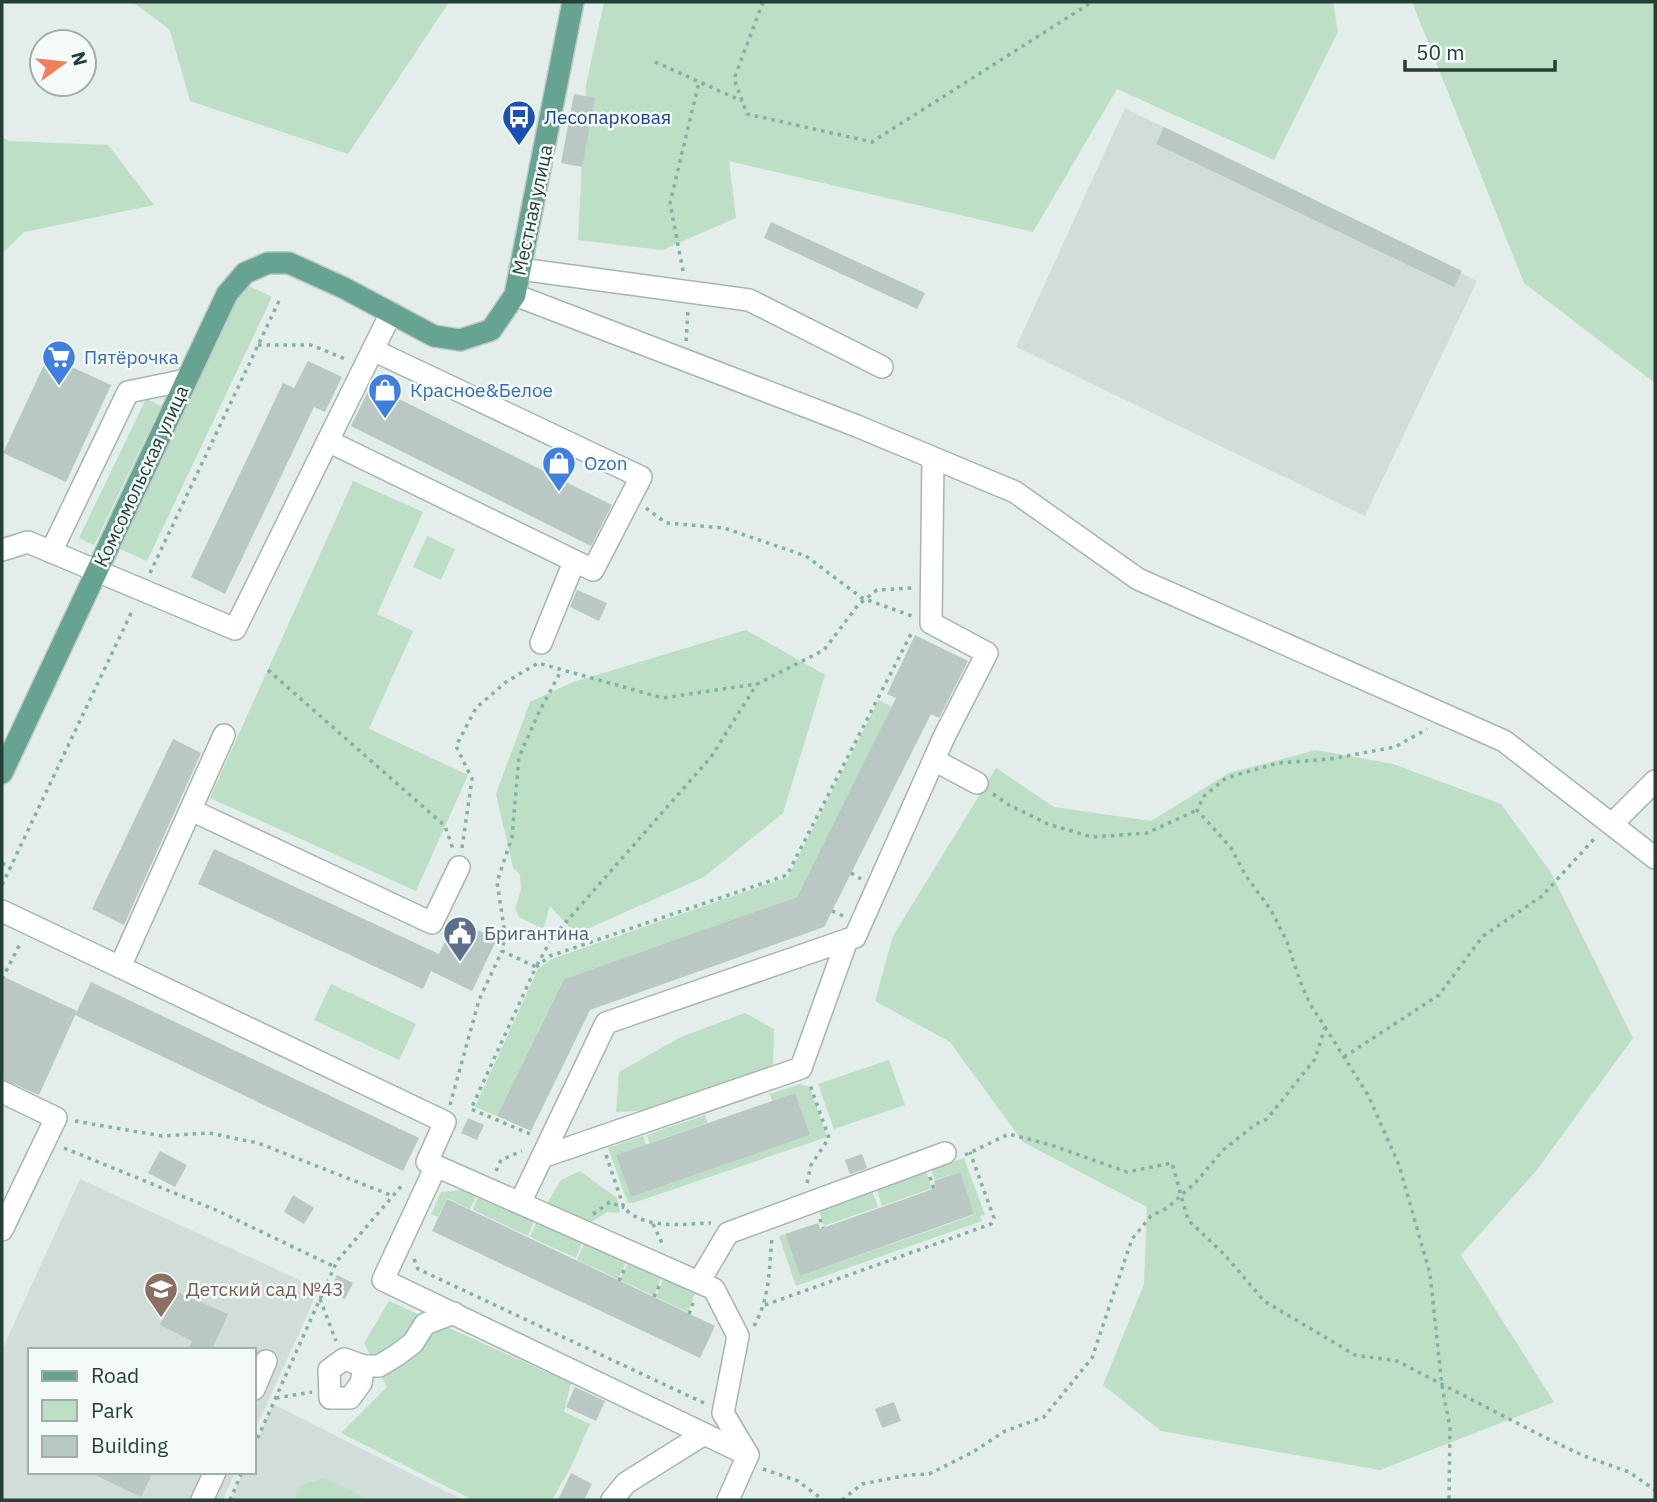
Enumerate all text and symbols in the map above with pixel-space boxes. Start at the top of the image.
north arrow [28,28,98,98]
scale bar [1405,28,1556,72]
text: 50 m [1416,38,1465,66]
text: N [66,49,93,68]
bus stop icon: Лесопарковая [500,98,538,147]
place label: Лесопарковая [544,105,671,129]
street label: Местная улица [506,142,558,278]
supermarket icon: Пятёрочка [40,338,78,387]
place label: Пятёрочка [84,345,179,369]
shop icon: Красное&Белое [366,371,404,420]
place label: Красное&Белое [410,378,553,402]
street label: Комсомольская улица [88,381,194,571]
shop icon: Ozon [540,444,578,493]
place label: Ozon [584,451,628,475]
public building icon: Бригантина [441,914,479,963]
place label: Бригантина [484,921,589,945]
school or university icon: Детский сад №43 [142,1270,180,1319]
place label: Детский сад №43 [186,1277,344,1301]
legend [28,1348,256,1474]
text: Road [91,1361,139,1389]
text: Park [91,1396,134,1424]
text: Building [91,1431,168,1459]

